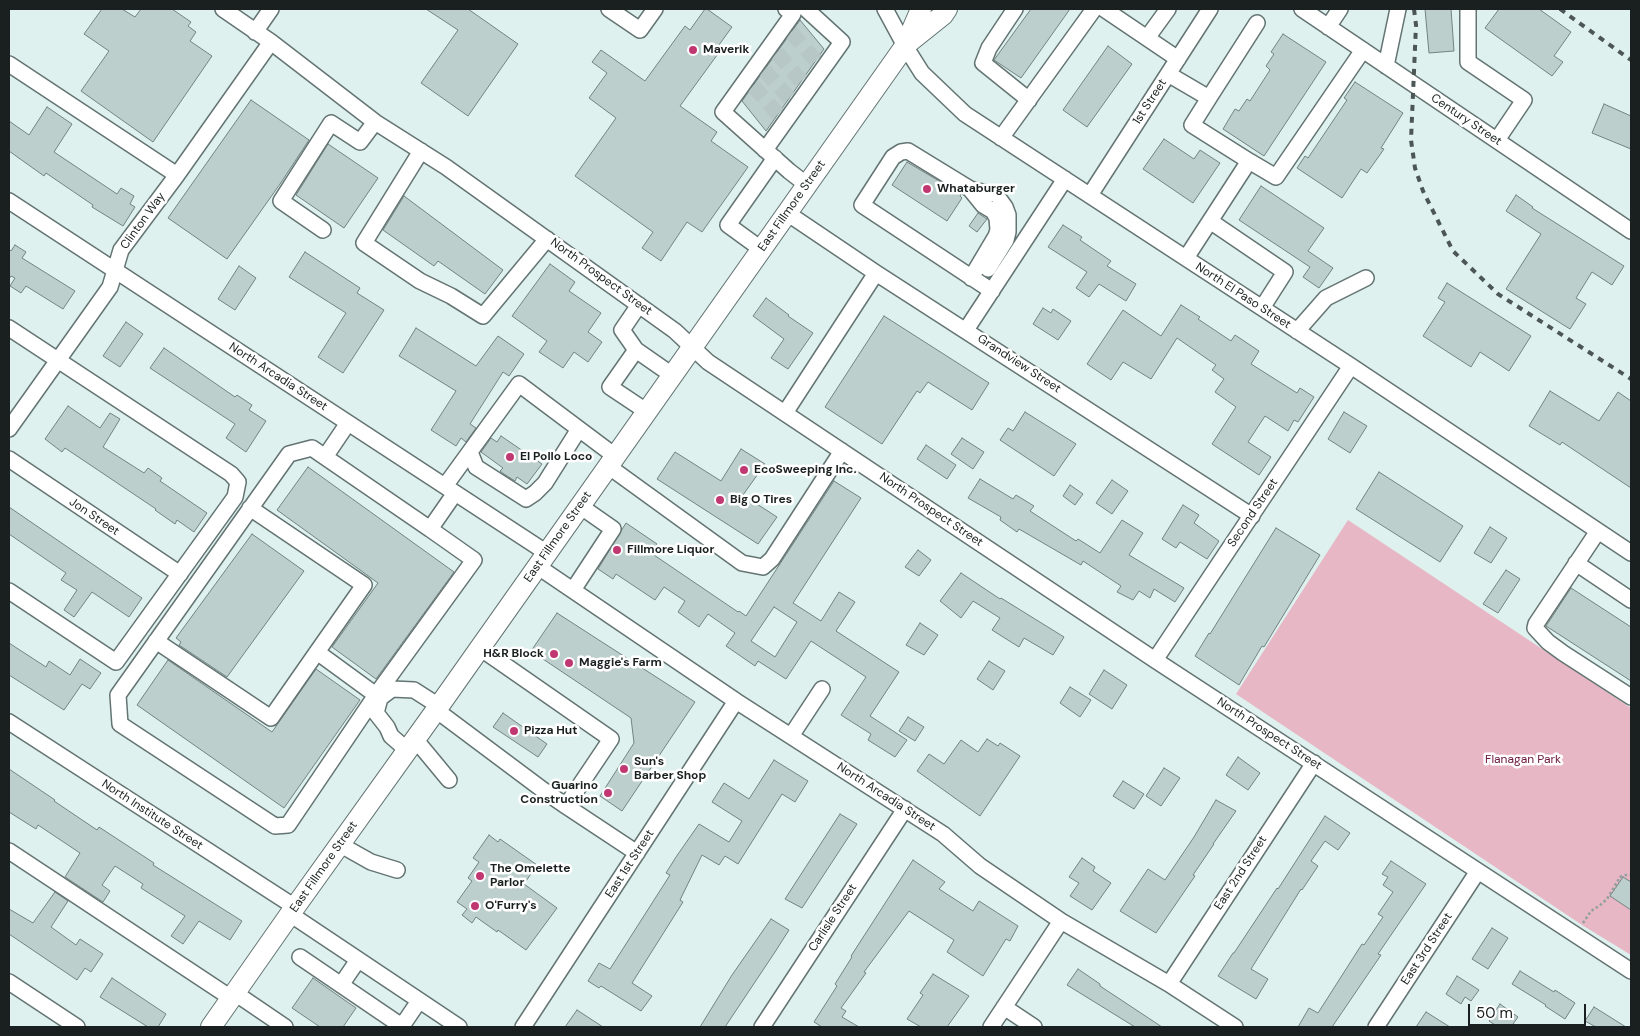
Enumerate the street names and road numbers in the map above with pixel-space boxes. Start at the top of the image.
street label: 1st Street [1130,77,1170,127]
street label: Century Street [1428,91,1504,149]
street label: East Fillmore Street [755,158,829,254]
street label: Clinton Way [118,190,168,252]
street label: North Prospect Street [547,235,655,319]
street label: North El Paso Street [1193,260,1293,332]
street label: Grandview Street [975,332,1063,396]
street label: North Arcadia Street [226,340,330,414]
street label: North Prospect Street [876,470,986,550]
street label: Second Street [1225,476,1281,550]
street label: East Fillmore Street [521,489,595,585]
street label: Jon Street [66,495,122,539]
street label: North Prospect Street [1214,695,1324,773]
street label: North Arcadia Street [834,760,938,834]
street label: North Institute Street [99,777,205,853]
street label: East Fillmore Street [287,819,361,915]
street label: East 1st Street [603,827,657,901]
street label: East 2nd Street [1212,833,1270,913]
street label: Carlisle Street [806,881,860,955]
street label: East 3rd Street [1398,910,1456,988]

